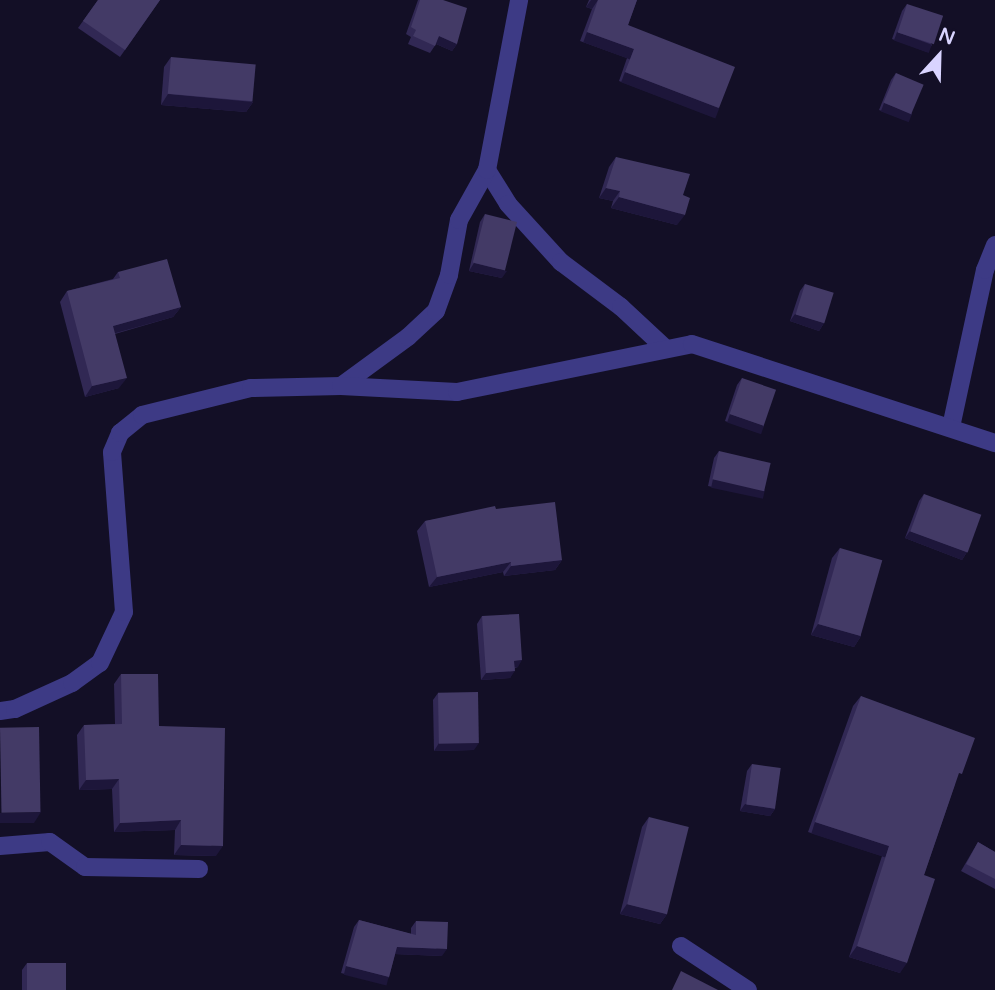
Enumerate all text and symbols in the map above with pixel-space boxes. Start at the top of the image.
north arrow [904,21,974,91]
text: N [936,23,958,50]

